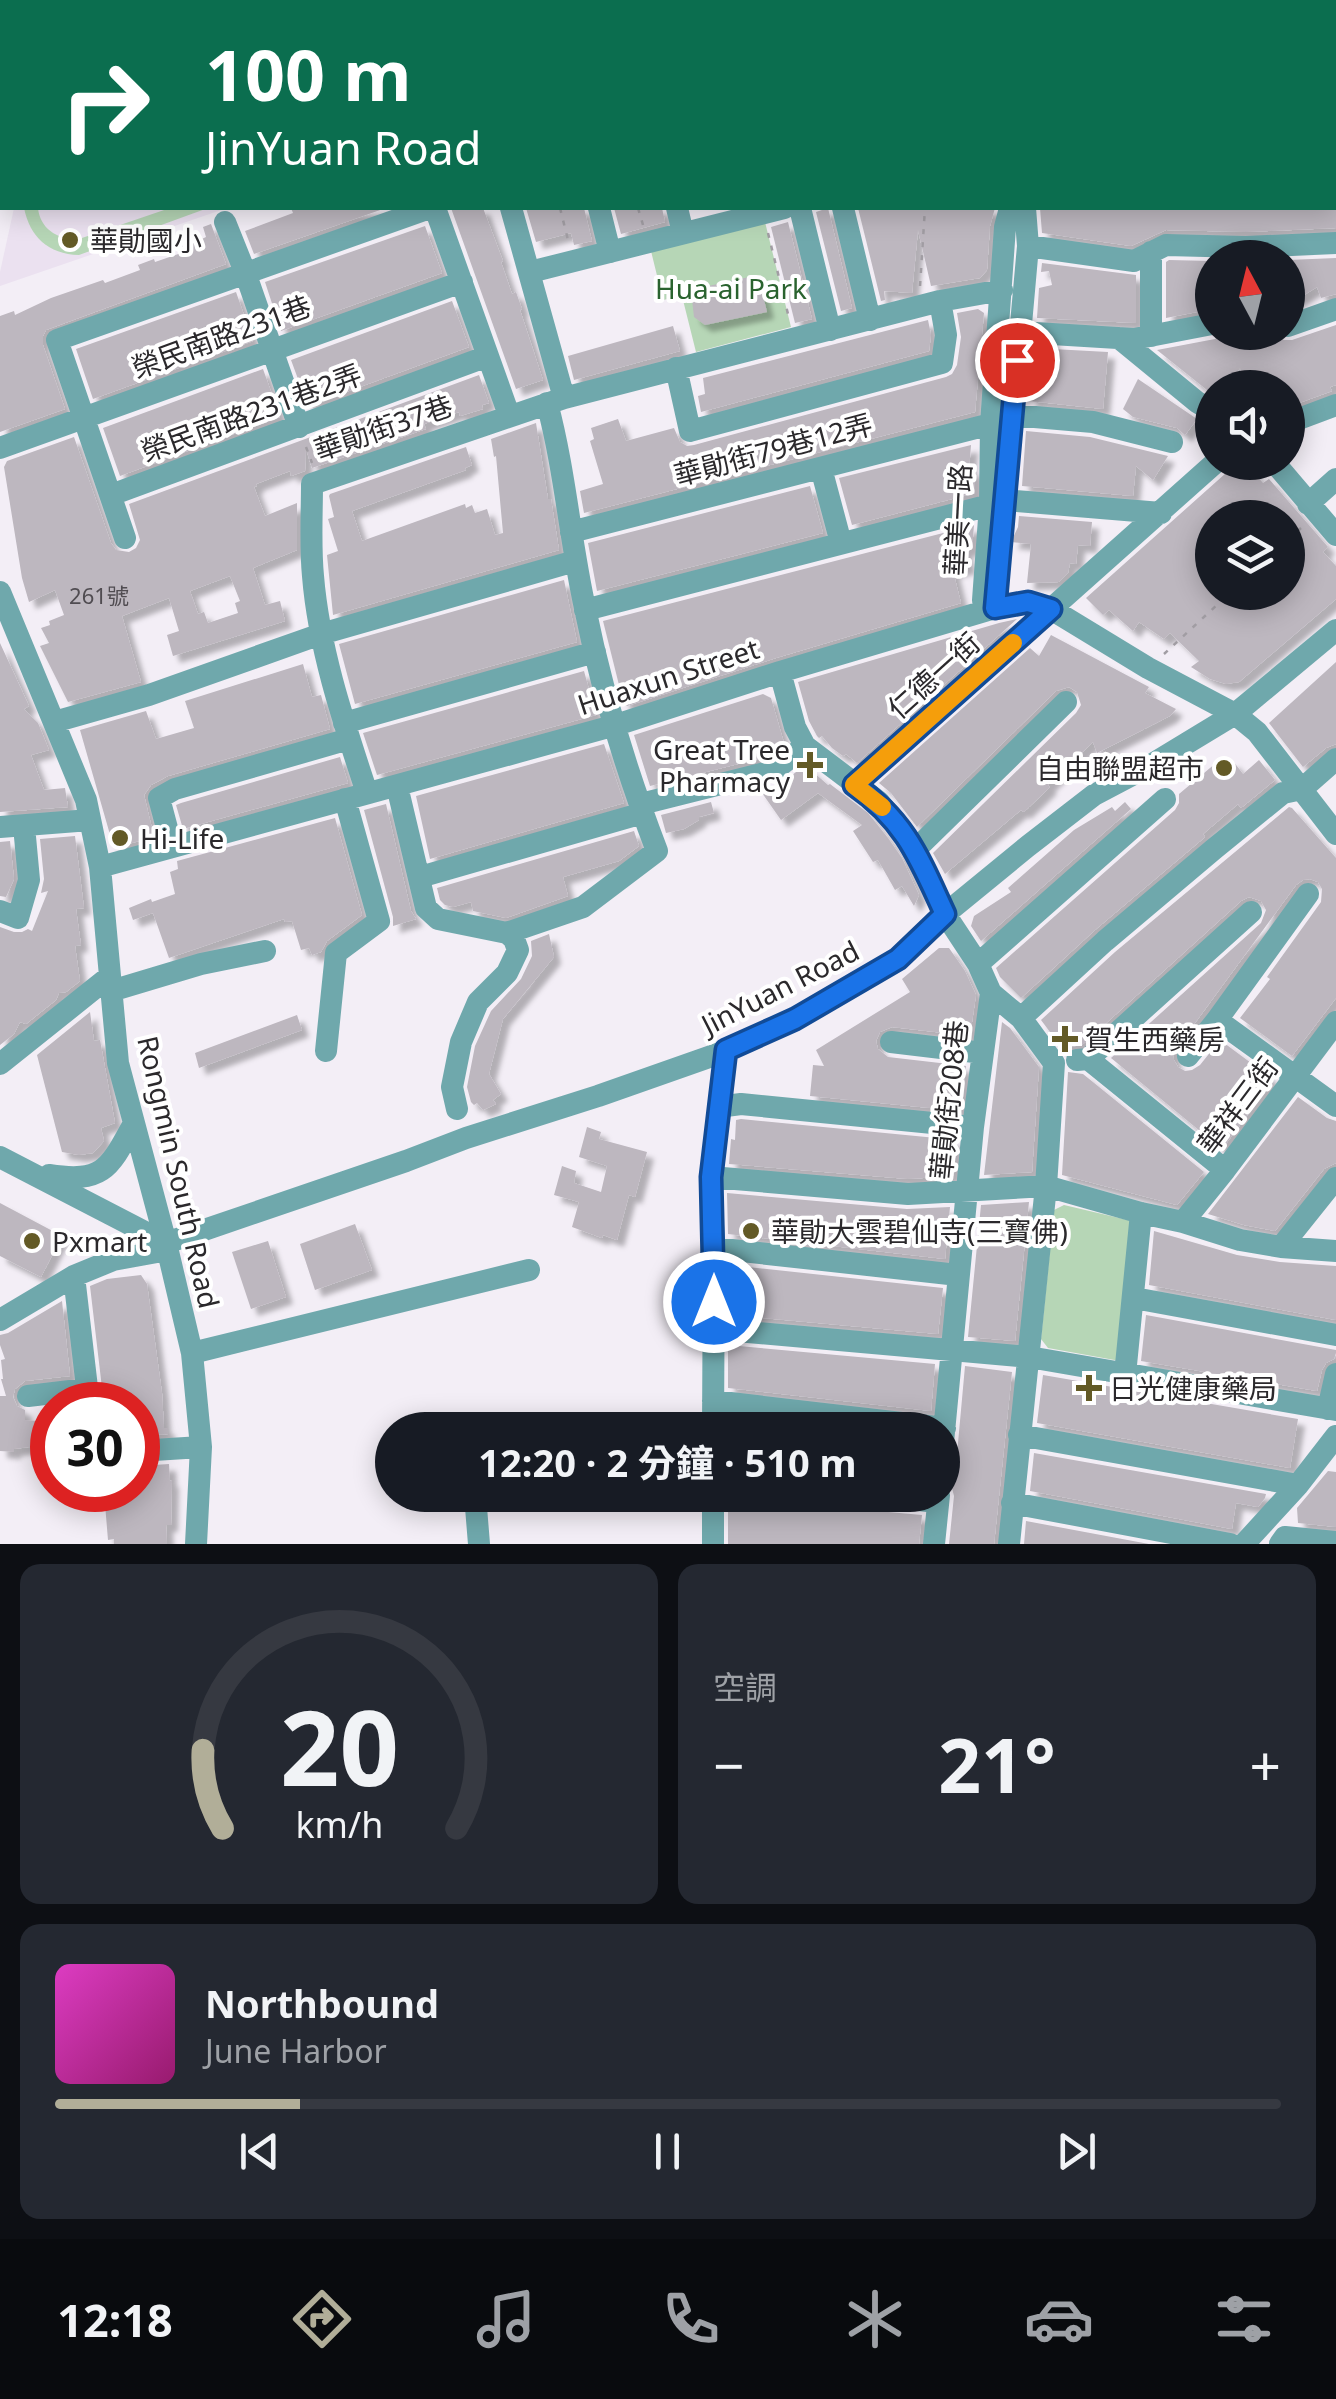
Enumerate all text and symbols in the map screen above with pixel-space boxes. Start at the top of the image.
text: 100 m [205,26,412,122]
icon: right [40,40,170,170]
text: JinYuan Road [205,117,482,178]
place label: 華勛國小 [90,221,202,259]
marker: 華勛國小 [59,229,81,251]
north arrow [1195,240,1305,350]
map controls [1195,240,1305,610]
park label: Hua-ai Park [655,269,807,307]
street label: 榮民南路231巷 [126,286,316,386]
pin [975,318,1060,403]
icon: arrive [990,333,1045,388]
street label: 榮民南路231巷2弄 [135,354,367,470]
button: sound [1195,370,1305,480]
street label: 華勛街37巷 [309,386,457,468]
street label: 華勛街79巷12弄 [670,404,876,494]
street label: 華美一路 [935,463,979,577]
button: layers [1195,500,1305,610]
house number: 261號 [69,580,129,610]
street label: 仁德一街 [879,623,987,727]
street label: Huaxun Street [572,629,764,723]
place label: Great Tree Pharmacy [653,730,791,800]
place label: 自由聯盟超市 [1036,749,1204,787]
marker: Great Tree Pharmacy [799,754,821,776]
marker: 自由聯盟超市 [1213,757,1235,779]
place label: Hi-Life [140,819,224,857]
marker: Hi-Life [109,827,131,849]
street label: JinYuan Road [692,931,865,1044]
street label: 華勛街208巷 [921,1018,975,1182]
place label: 賀生西藥房 [1085,1020,1225,1058]
marker: 賀生西藥房 [1054,1028,1076,1050]
street label: Rongmin South Road [129,1032,229,1312]
street label: 華祥三街 [1188,1049,1286,1161]
place label: 華勛大雲碧仙寺(三寶佛) [771,1212,1068,1250]
marker: 華勛大雲碧仙寺(三寶佛) [740,1220,762,1242]
place label: Pxmart [52,1222,147,1260]
marker: Pxmart [21,1230,43,1252]
position arrow [662,1250,766,1354]
place label: 日光健康藥局 [1109,1369,1277,1407]
marker: 日光健康藥局 [1078,1377,1100,1399]
speed limit sign: 30 [30,1382,160,1512]
text: 12:20 · 2 分鐘 · 510 m [478,1436,857,1488]
text: 空調 [713,1665,777,1708]
text: 20 [280,1675,398,1816]
text: 21° [938,1713,1056,1815]
text: − [713,1727,744,1802]
text: + [1250,1727,1281,1802]
text: km/h [295,1800,383,1848]
text: Northbound [205,1977,439,2029]
text: June Harbor [205,2029,387,2072]
icon: previous [232,2124,287,2179]
icon: pause [640,2124,695,2179]
icon: next [1049,2124,1104,2179]
icon: directions [287,2284,357,2354]
icon: music [471,2284,541,2354]
icon: phone [656,2284,726,2354]
icon: climate [840,2284,910,2354]
icon: car [1024,2284,1094,2354]
icon: filters [1209,2284,1279,2354]
text: 12:18 [57,2289,173,2350]

